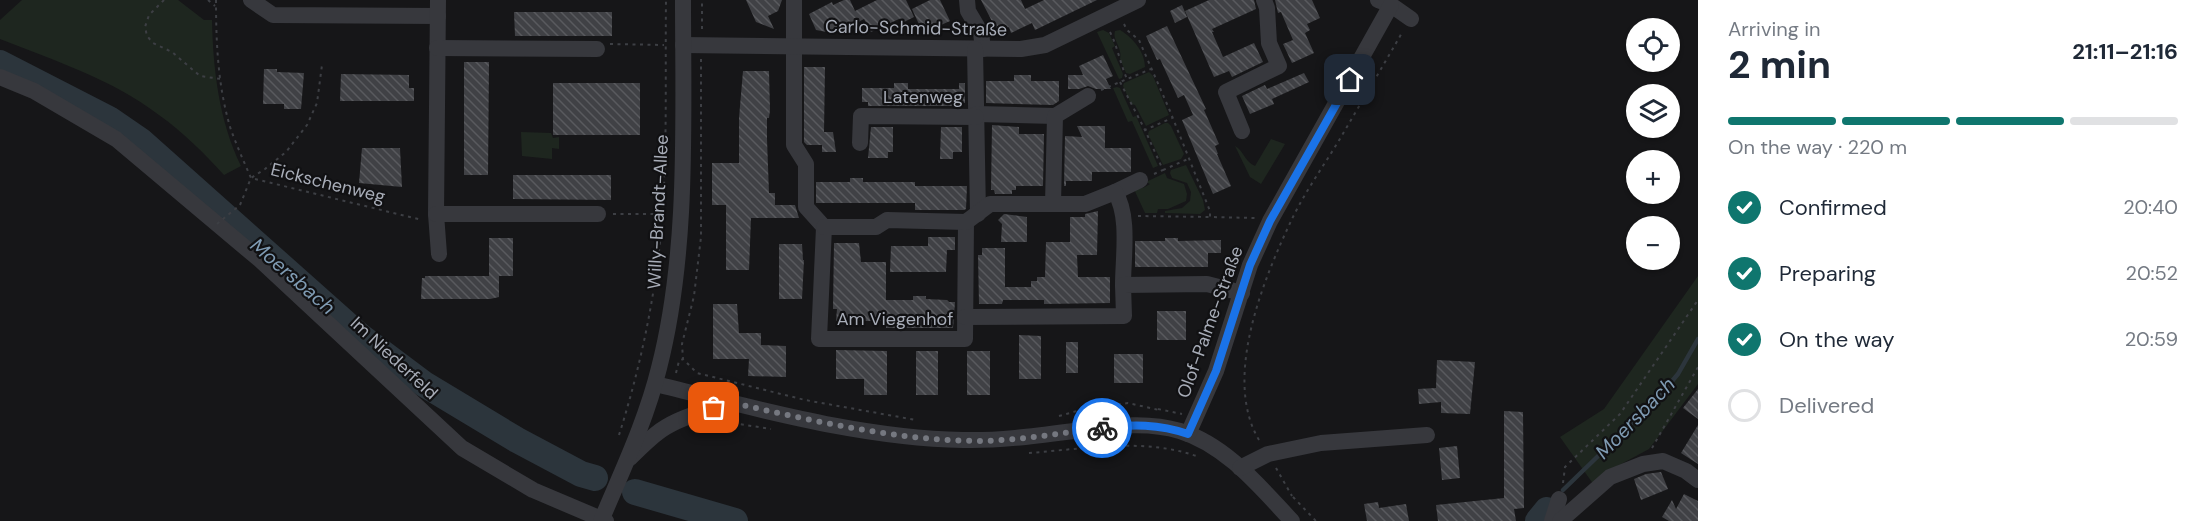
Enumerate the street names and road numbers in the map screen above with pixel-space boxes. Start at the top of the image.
street label: Carlo-Schmid-Straße [825,14,1007,42]
street label: Latenweg [883,85,963,109]
street label: Willy-Brandt-Allee [642,134,674,290]
street label: Eickschenweg [268,157,388,209]
street label: Olof-Palme-Straße [1171,243,1249,401]
street label: Am Viegenhof [837,307,953,331]
street label: Im Niederfeld [345,311,443,405]

